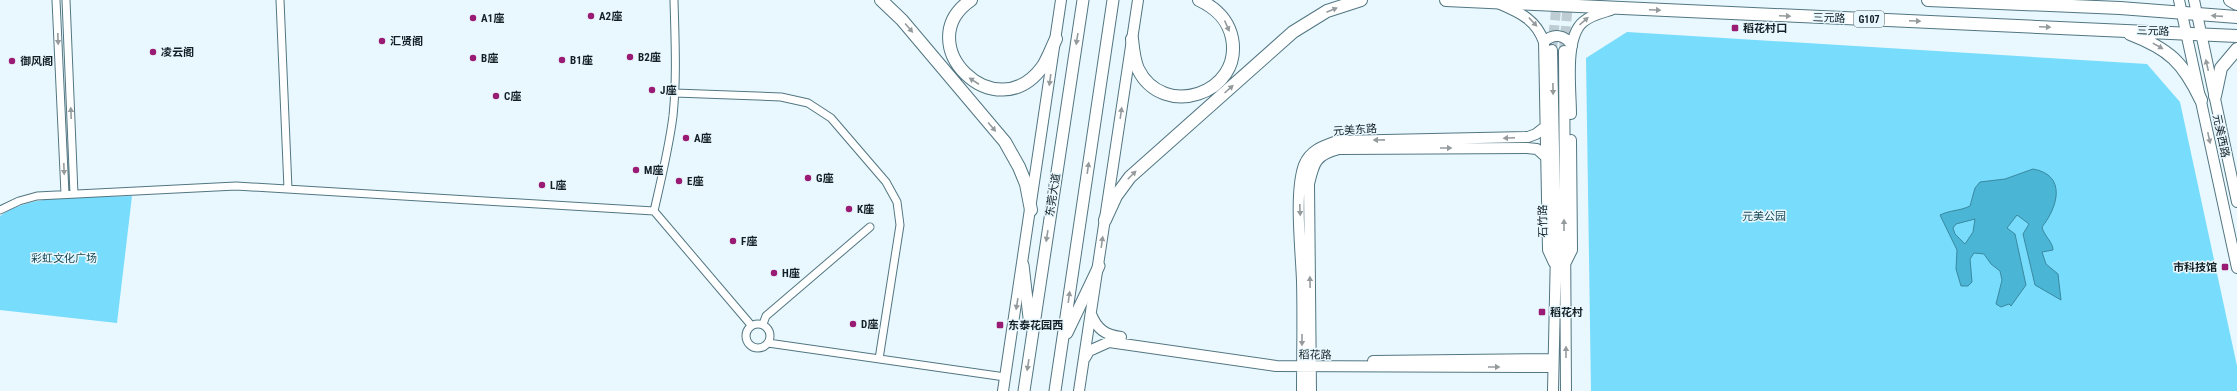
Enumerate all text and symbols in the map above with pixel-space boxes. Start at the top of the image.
one-way arrow [1326,6,1338,12]
one-way arrow [1649,7,1662,13]
place label: A2座 [599,10,622,23]
marker: A2座 [586,11,596,21]
street label: 三元路 [1812,11,1846,25]
road number: G107 [1854,11,1884,27]
place label: A1座 [481,12,504,25]
one-way arrow [1779,12,1791,19]
one-way arrow [2211,12,2223,19]
marker: A1座 [468,13,478,23]
one-way arrow [1528,17,1537,27]
one-way arrow [1579,17,1590,26]
one-way arrow [1909,18,1921,25]
one-way arrow [1224,20,1230,31]
one-way arrow [904,22,913,33]
place label: 稻花村口 [1743,22,1787,35]
marker: 稻花村口 [1730,23,1740,33]
one-way arrow [2039,24,2052,30]
street label: 三元路 [2136,24,2170,38]
one-way arrow [1074,32,1080,45]
one-way arrow [55,33,61,46]
place label: 汇贤阁 [390,35,423,48]
marker: 汇贤阁 [377,36,387,46]
one-way arrow [2152,42,2164,49]
place label: 凌云阁 [161,46,194,59]
marker: 凌云阁 [148,47,158,57]
place label: B2座 [638,51,661,64]
place label: B座 [481,52,498,65]
marker: B2座 [625,52,635,62]
marker: B座 [468,53,478,63]
place label: B1座 [570,54,593,67]
place label: 御风阁 [20,55,53,68]
marker: B1座 [557,55,567,65]
marker: 御风阁 [7,56,17,66]
one-way arrow [2204,59,2210,72]
one-way arrow [1047,74,1053,86]
one-way arrow [969,78,980,85]
one-way arrow [1550,83,1556,96]
place label: J座 [660,84,676,97]
one-way arrow [1224,84,1234,93]
marker: J座 [647,85,657,95]
place label: C座 [504,90,521,103]
marker: C座 [491,91,501,101]
one-way arrow [67,107,74,119]
one-way arrow [1118,107,1124,119]
street label: 元美西路 [2210,113,2232,159]
one-way arrow [988,122,997,133]
street label: 元美东路 [1333,122,1377,138]
place label: A座 [694,132,712,145]
one-way arrow [2207,132,2213,144]
marker: A座 [681,133,691,143]
one-way arrow [1503,134,1515,141]
one-way arrow [1372,137,1385,143]
one-way arrow [1440,145,1453,151]
one-way arrow [1085,162,1091,174]
one-way arrow [60,163,67,175]
place label: M座 [644,164,663,177]
marker: M座 [631,165,641,175]
one-way arrow [1127,170,1137,180]
place label: G座 [816,172,833,185]
street label: 东莞大道 [1043,172,1063,218]
marker: G座 [803,173,813,183]
place label: E座 [687,175,703,188]
marker: E座 [674,176,684,186]
place label: L座 [550,179,566,192]
marker: L座 [537,180,547,190]
place label: K座 [857,203,874,216]
marker: K座 [844,204,854,214]
one-way arrow [1297,204,1303,217]
street label: 石竹路 [1536,204,1550,238]
park label: 元美公园 [1742,210,1786,223]
one-way arrow [1561,218,1567,231]
one-way arrow [1044,230,1050,242]
place label: F座 [741,235,757,248]
marker: F座 [728,236,738,246]
one-way arrow [1099,236,1105,248]
park label: 彩虹文化广场 [31,252,97,265]
place label: 市科技馆 [2173,261,2217,274]
marker: 市科技馆 [2220,262,2230,272]
place label: H座 [782,267,800,280]
marker: H座 [769,268,779,278]
one-way arrow [1307,276,1314,288]
one-way arrow [1066,291,1072,303]
one-way arrow [1014,298,1020,311]
place label: 稻花村 [1550,306,1583,319]
marker: 稻花村 [1537,307,1547,317]
place label: D座 [861,318,878,331]
marker: D座 [848,319,858,329]
place label: 东泰花园西 [1008,319,1063,332]
marker: 东泰花园西 [995,320,1005,330]
one-way arrow [1299,334,1305,347]
one-way arrow [1563,345,1569,358]
street label: 稻花路 [1298,348,1332,362]
one-way arrow [1025,359,1031,371]
one-way arrow [1488,364,1501,370]

